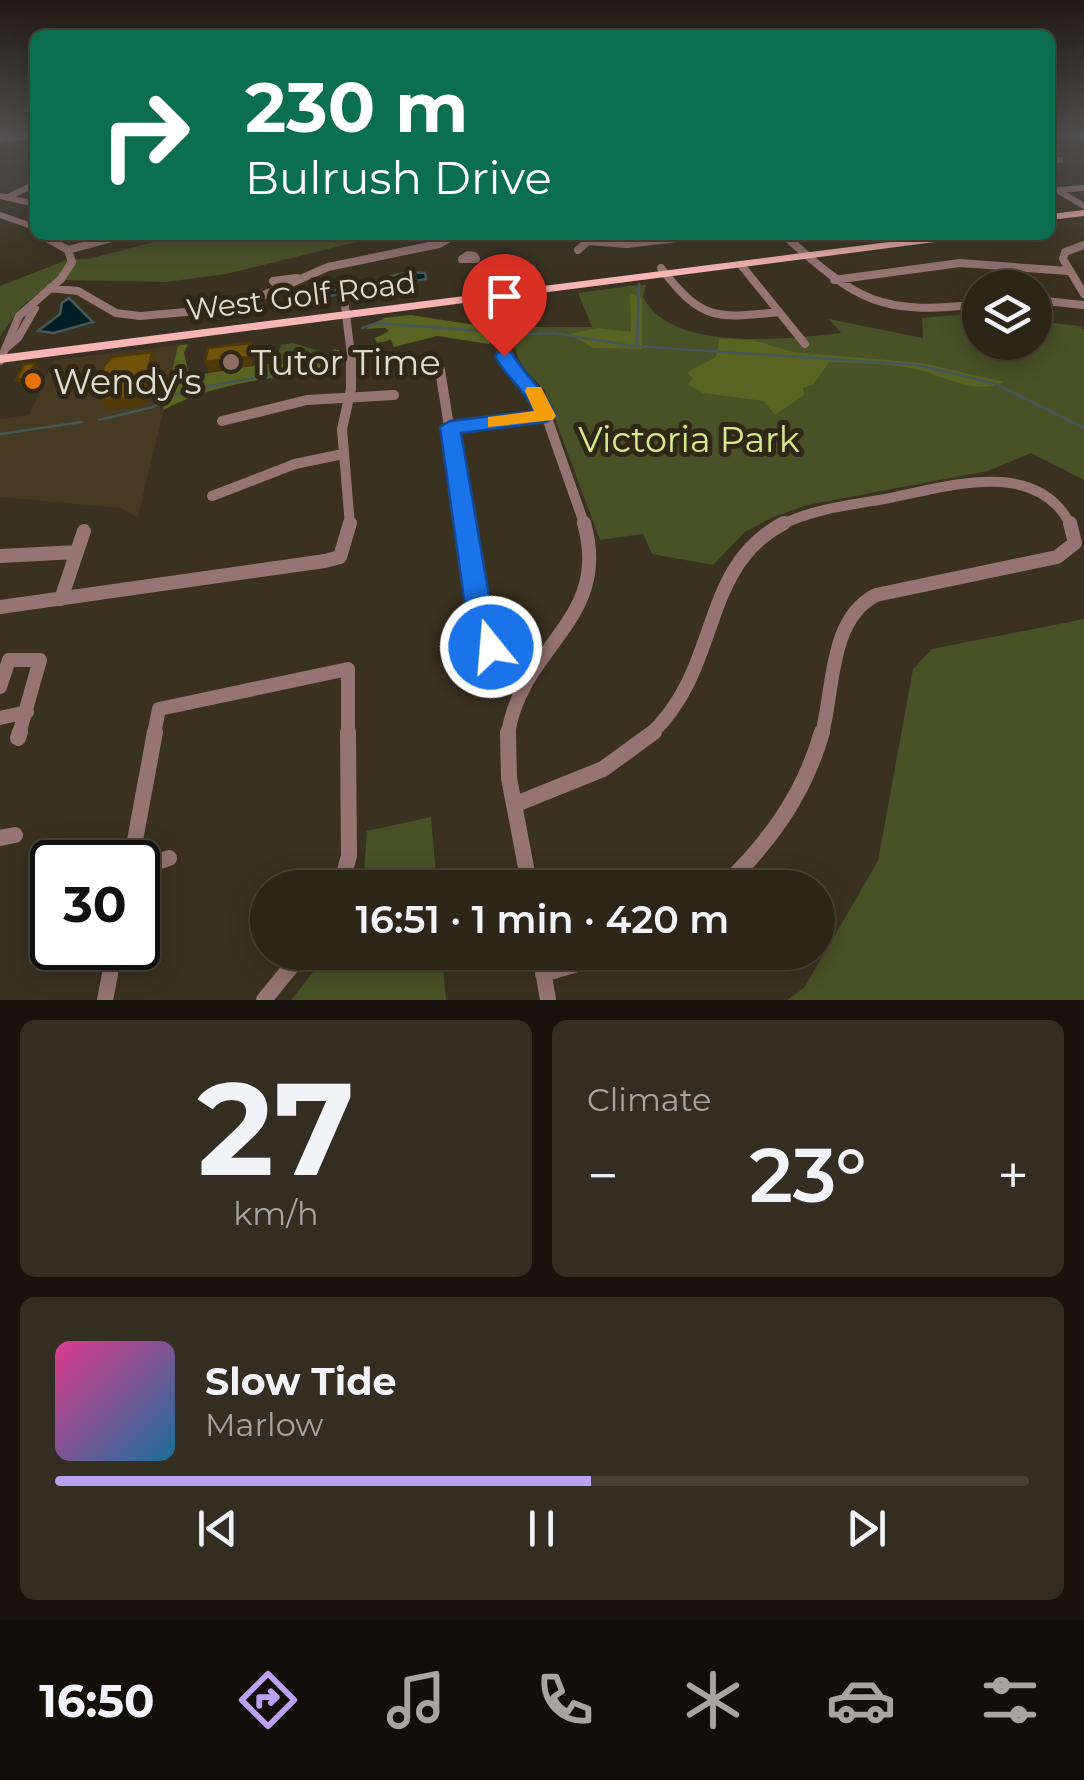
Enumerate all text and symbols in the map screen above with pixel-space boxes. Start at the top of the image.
text: 230 m [245,64,469,150]
icon: right [80,70,210,200]
text: Bulrush Drive [245,150,552,205]
pin [462,254,547,357]
street label: West Golf Road [184,264,418,328]
icon: arrive [477,269,532,324]
map controls [962,270,1052,360]
button: layers [962,270,1052,360]
place label: Tutor Time [251,341,441,384]
marker: Tutor Time [220,351,242,373]
place label: Wendy's [53,360,201,403]
marker: Wendy's [22,370,44,392]
park label: Victoria Park [578,418,800,461]
position arrow [439,595,543,699]
speed limit sign: 30 [30,840,160,970]
text: 16:51 · 1 min · 420 m [356,896,729,943]
text: 27 [197,1049,355,1208]
text: Climate [587,1080,711,1119]
text: 23° [749,1129,867,1221]
text: − [587,1142,619,1209]
text: + [997,1142,1029,1209]
text: km/h [233,1194,319,1233]
text: Slow Tide [205,1358,397,1405]
text: Marlow [205,1405,323,1444]
icon: previous [190,1501,245,1556]
icon: pause [514,1501,569,1556]
icon: next [839,1501,894,1556]
icon: directions [233,1665,303,1735]
icon: music [381,1665,451,1735]
icon: phone [530,1665,600,1735]
icon: climate [678,1665,748,1735]
icon: car [826,1665,896,1735]
icon: filters [975,1665,1045,1735]
text: 16:50 [39,1673,155,1728]

